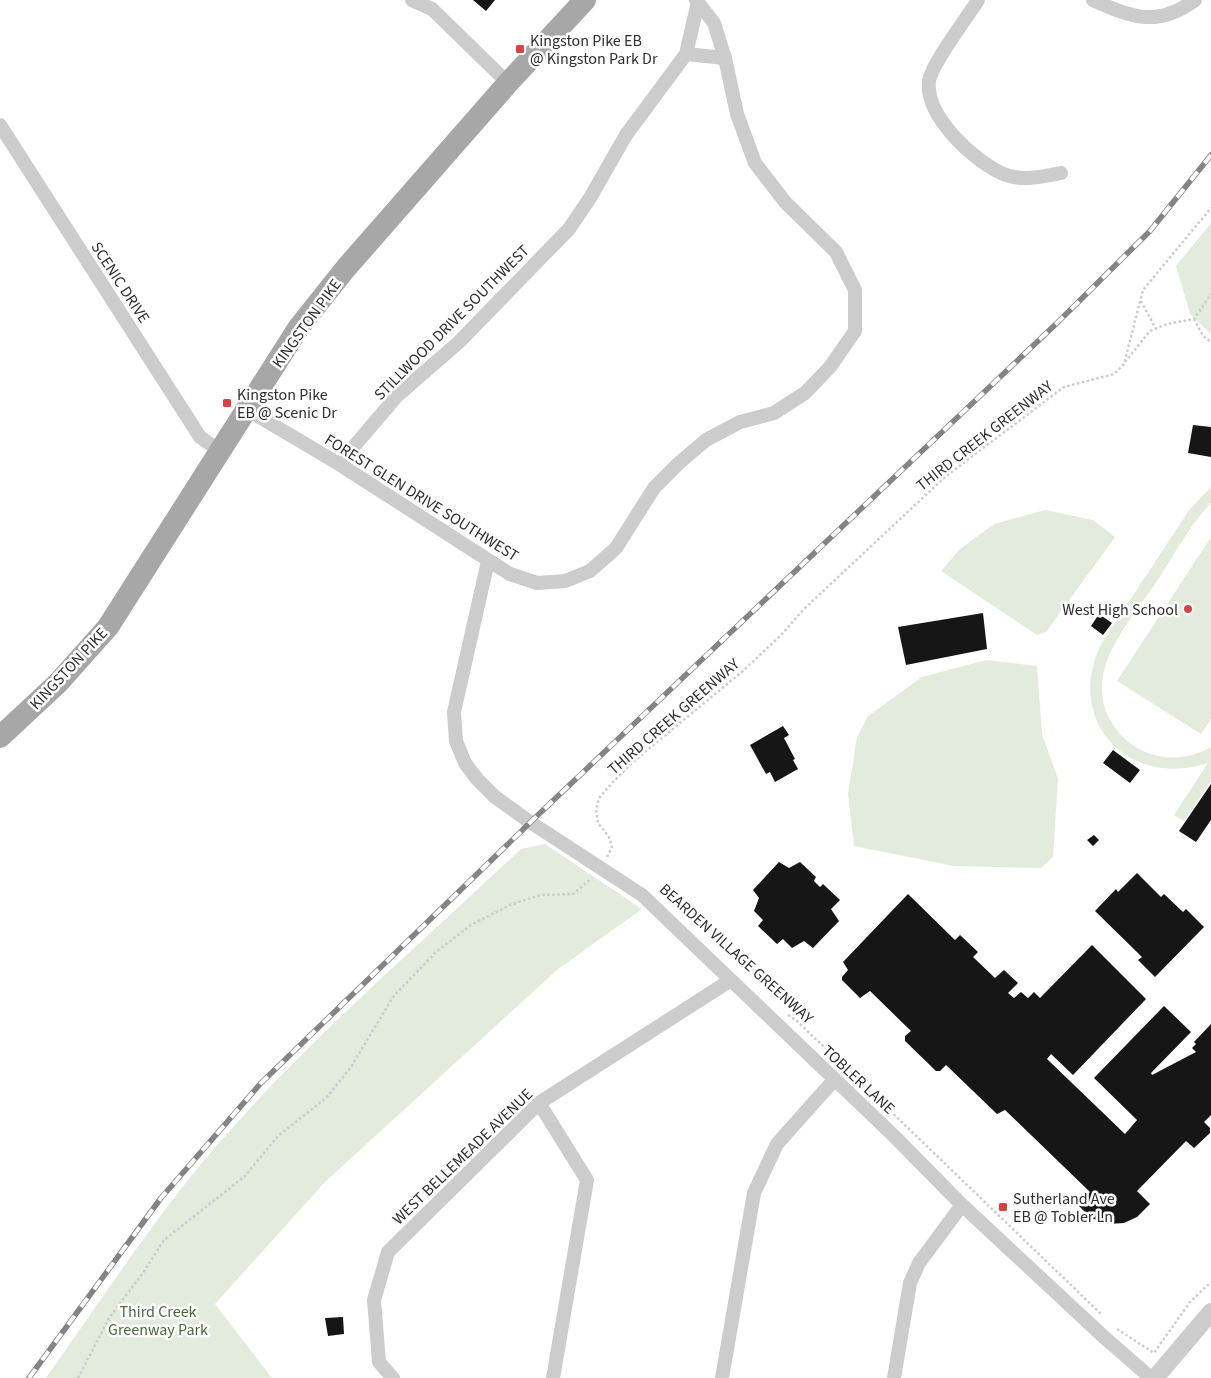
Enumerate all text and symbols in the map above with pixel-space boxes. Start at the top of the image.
place label: Kingston Pike EB @ Kingston Park Dr [530,30,658,70]
marker: Kingston Pike EB @ Kingston Park Dr [514,43,526,55]
street label: SCENIC DRIVE [86,238,155,327]
street label: STILLWOOD DRIVE SOUTHWEST [369,240,535,405]
street label: KINGSTON PIKE [267,275,347,373]
street label: THIRD CREEK GREENWAY [912,375,1058,496]
place label: Kingston Pike EB @ Scenic Dr [237,384,337,424]
marker: Kingston Pike EB @ Scenic Dr [221,397,233,409]
street label: FOREST GLEN DRIVE SOUTHWEST [320,429,523,567]
place label: West High School [1062,599,1178,621]
marker: West High School [1182,603,1194,615]
street label: KINGSTON PIKE [25,623,113,715]
street label: THIRD CREEK GREENWAY [603,653,744,780]
street label: BEARDEN VILLAGE GREENWAY [655,879,818,1029]
street label: TOBLER LANE [817,1040,899,1119]
street label: WEST BELLEMEADE AVENUE [388,1084,538,1230]
place label: Sutherland Ave EB @ Tobler Ln [1013,1188,1115,1228]
marker: Sutherland Ave EB @ Tobler Ln [997,1201,1009,1213]
park label: Third Creek Greenway Park [108,1301,208,1341]

